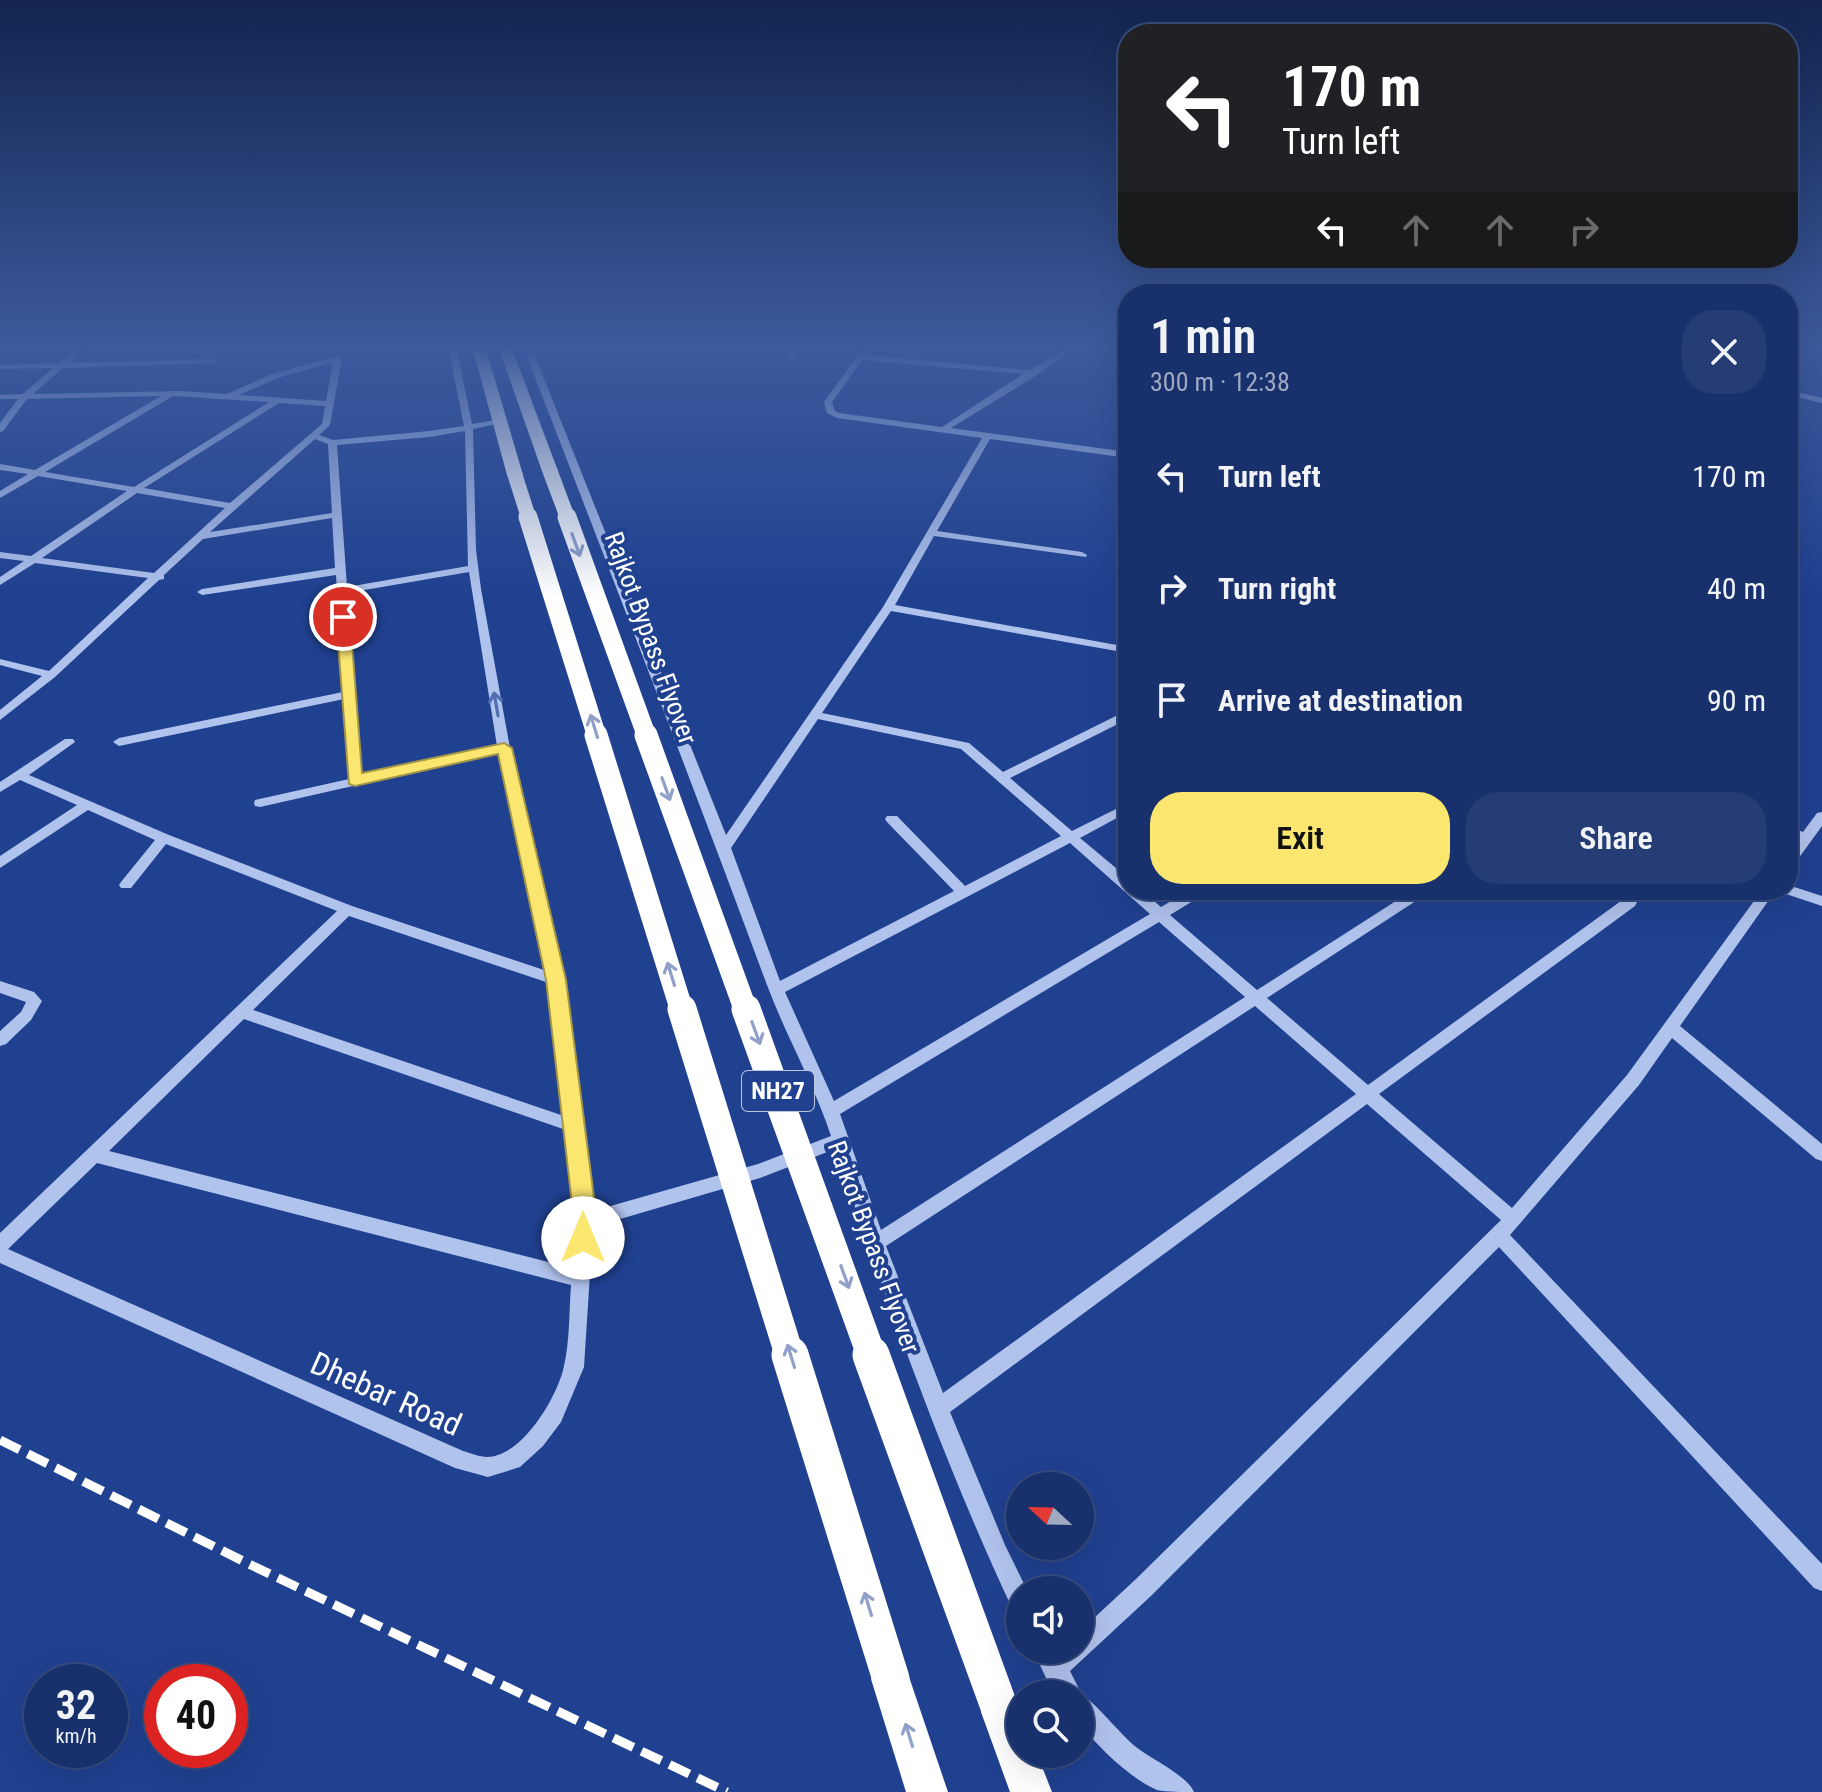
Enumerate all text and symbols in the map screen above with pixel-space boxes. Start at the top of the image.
text: 170 m [1282,54,1421,120]
icon: left [1150,56,1254,160]
text: Turn left [1282,121,1400,163]
icon: left [1310,208,1354,252]
icon: ahead [1394,208,1438,252]
icon: ahead [1478,208,1522,252]
icon: right [1562,208,1606,252]
text: 1 min [1150,308,1256,365]
button: close [1682,310,1766,394]
text: 300 m · 12:38 [1150,367,1290,397]
icon: left [1150,454,1194,498]
text: Turn left [1218,459,1321,494]
text: 170 m [1692,459,1766,494]
street label: Rajkot Bypass Flyover [599,528,703,748]
one-way arrow [570,532,585,557]
icon: right [1150,566,1194,610]
text: Turn right [1218,571,1336,606]
text: 40 m [1707,571,1766,606]
pin [309,583,377,651]
icon: arrive [321,595,365,639]
icon: arrive [1150,678,1194,722]
text: Arrive at destination [1218,683,1463,718]
text: 90 m [1707,683,1766,718]
one-way arrow [488,691,503,717]
one-way arrow [586,714,601,740]
one-way arrow [660,776,674,801]
button: Exit [1150,792,1450,884]
button: Share [1466,792,1766,884]
one-way arrow [663,962,678,988]
one-way arrow [750,1020,764,1045]
road number: NH27 [742,1071,814,1111]
street label: Rajkot Bypass Flyover [822,1137,926,1357]
position arrow [541,1196,625,1280]
one-way arrow [839,1264,853,1289]
street label: Dhebar Road [305,1344,467,1444]
one-way arrow [782,1344,797,1369]
north arrow [1006,1472,1094,1560]
map controls [1006,1472,1094,1768]
button: sound [1006,1576,1094,1664]
one-way arrow [860,1592,875,1618]
speed limit sign: 40 [144,1664,248,1768]
button: search [1006,1680,1094,1768]
text: 32 [56,1682,96,1729]
one-way arrow [901,1723,916,1749]
text: km/h [55,1724,97,1748]

